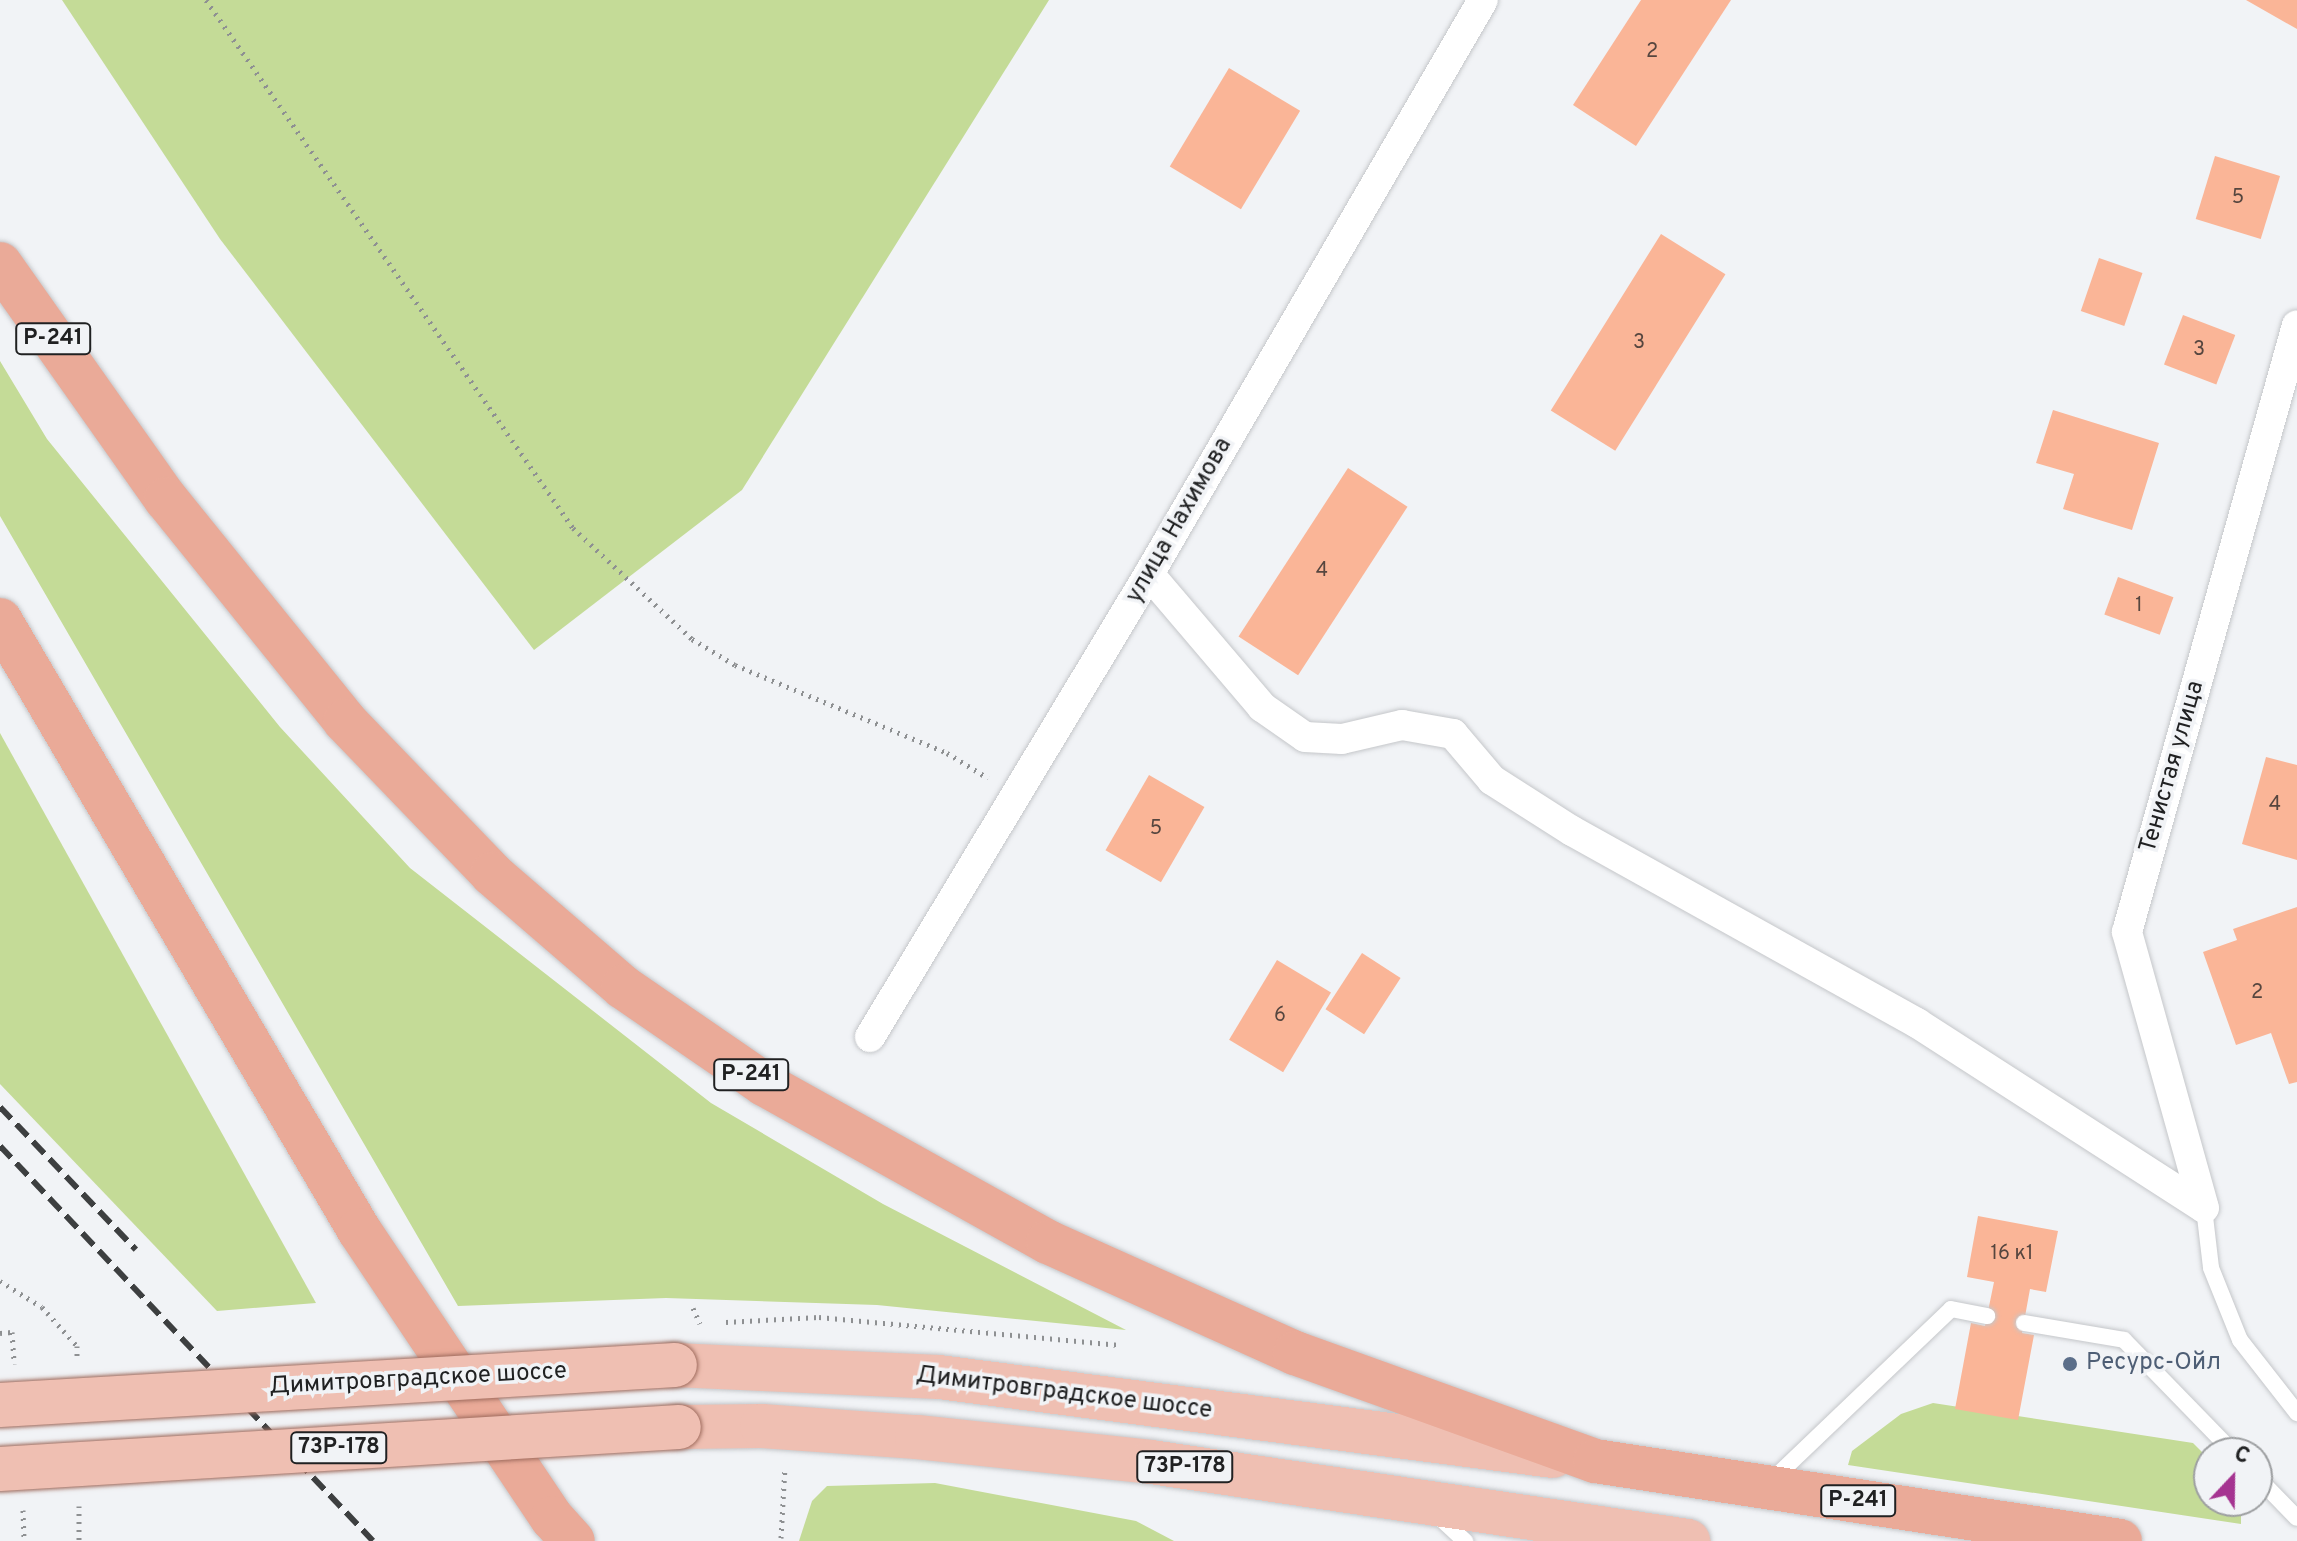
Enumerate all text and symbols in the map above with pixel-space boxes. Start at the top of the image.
house number: 2 [1646,40,1658,64]
house number: 5 [2232,186,2244,210]
road number: Р-241 [15,321,91,357]
house number: 3 [1633,331,1645,355]
house number: 3 [2193,338,2205,362]
street label: улица Нахимова [1121,433,1239,609]
house number: 4 [1316,559,1328,583]
house number: 1 [2135,594,2143,618]
street label: Тенистая улица [2135,678,2211,856]
house number: 4 [2269,793,2281,817]
house number: 5 [1150,817,1162,841]
house number: 2 [2251,981,2263,1005]
house number: 6 [1274,1004,1286,1028]
road number: Р-241 [713,1057,789,1093]
house number: 16 к1 [1991,1242,2033,1266]
place label: Ресурс-Ойл [2086,1350,2221,1378]
marker: Ресурс-Ойл [2061,1355,2079,1373]
street label: Димитровградское шоссе [268,1358,568,1402]
street label: Димитровградское шоссе [914,1362,1214,1426]
road number: 73Р-178 [289,1430,389,1466]
north arrow [2193,1437,2273,1517]
text: С [2230,1441,2253,1471]
road number: 73Р-178 [1135,1449,1235,1485]
road number: Р-241 [1820,1483,1896,1519]

